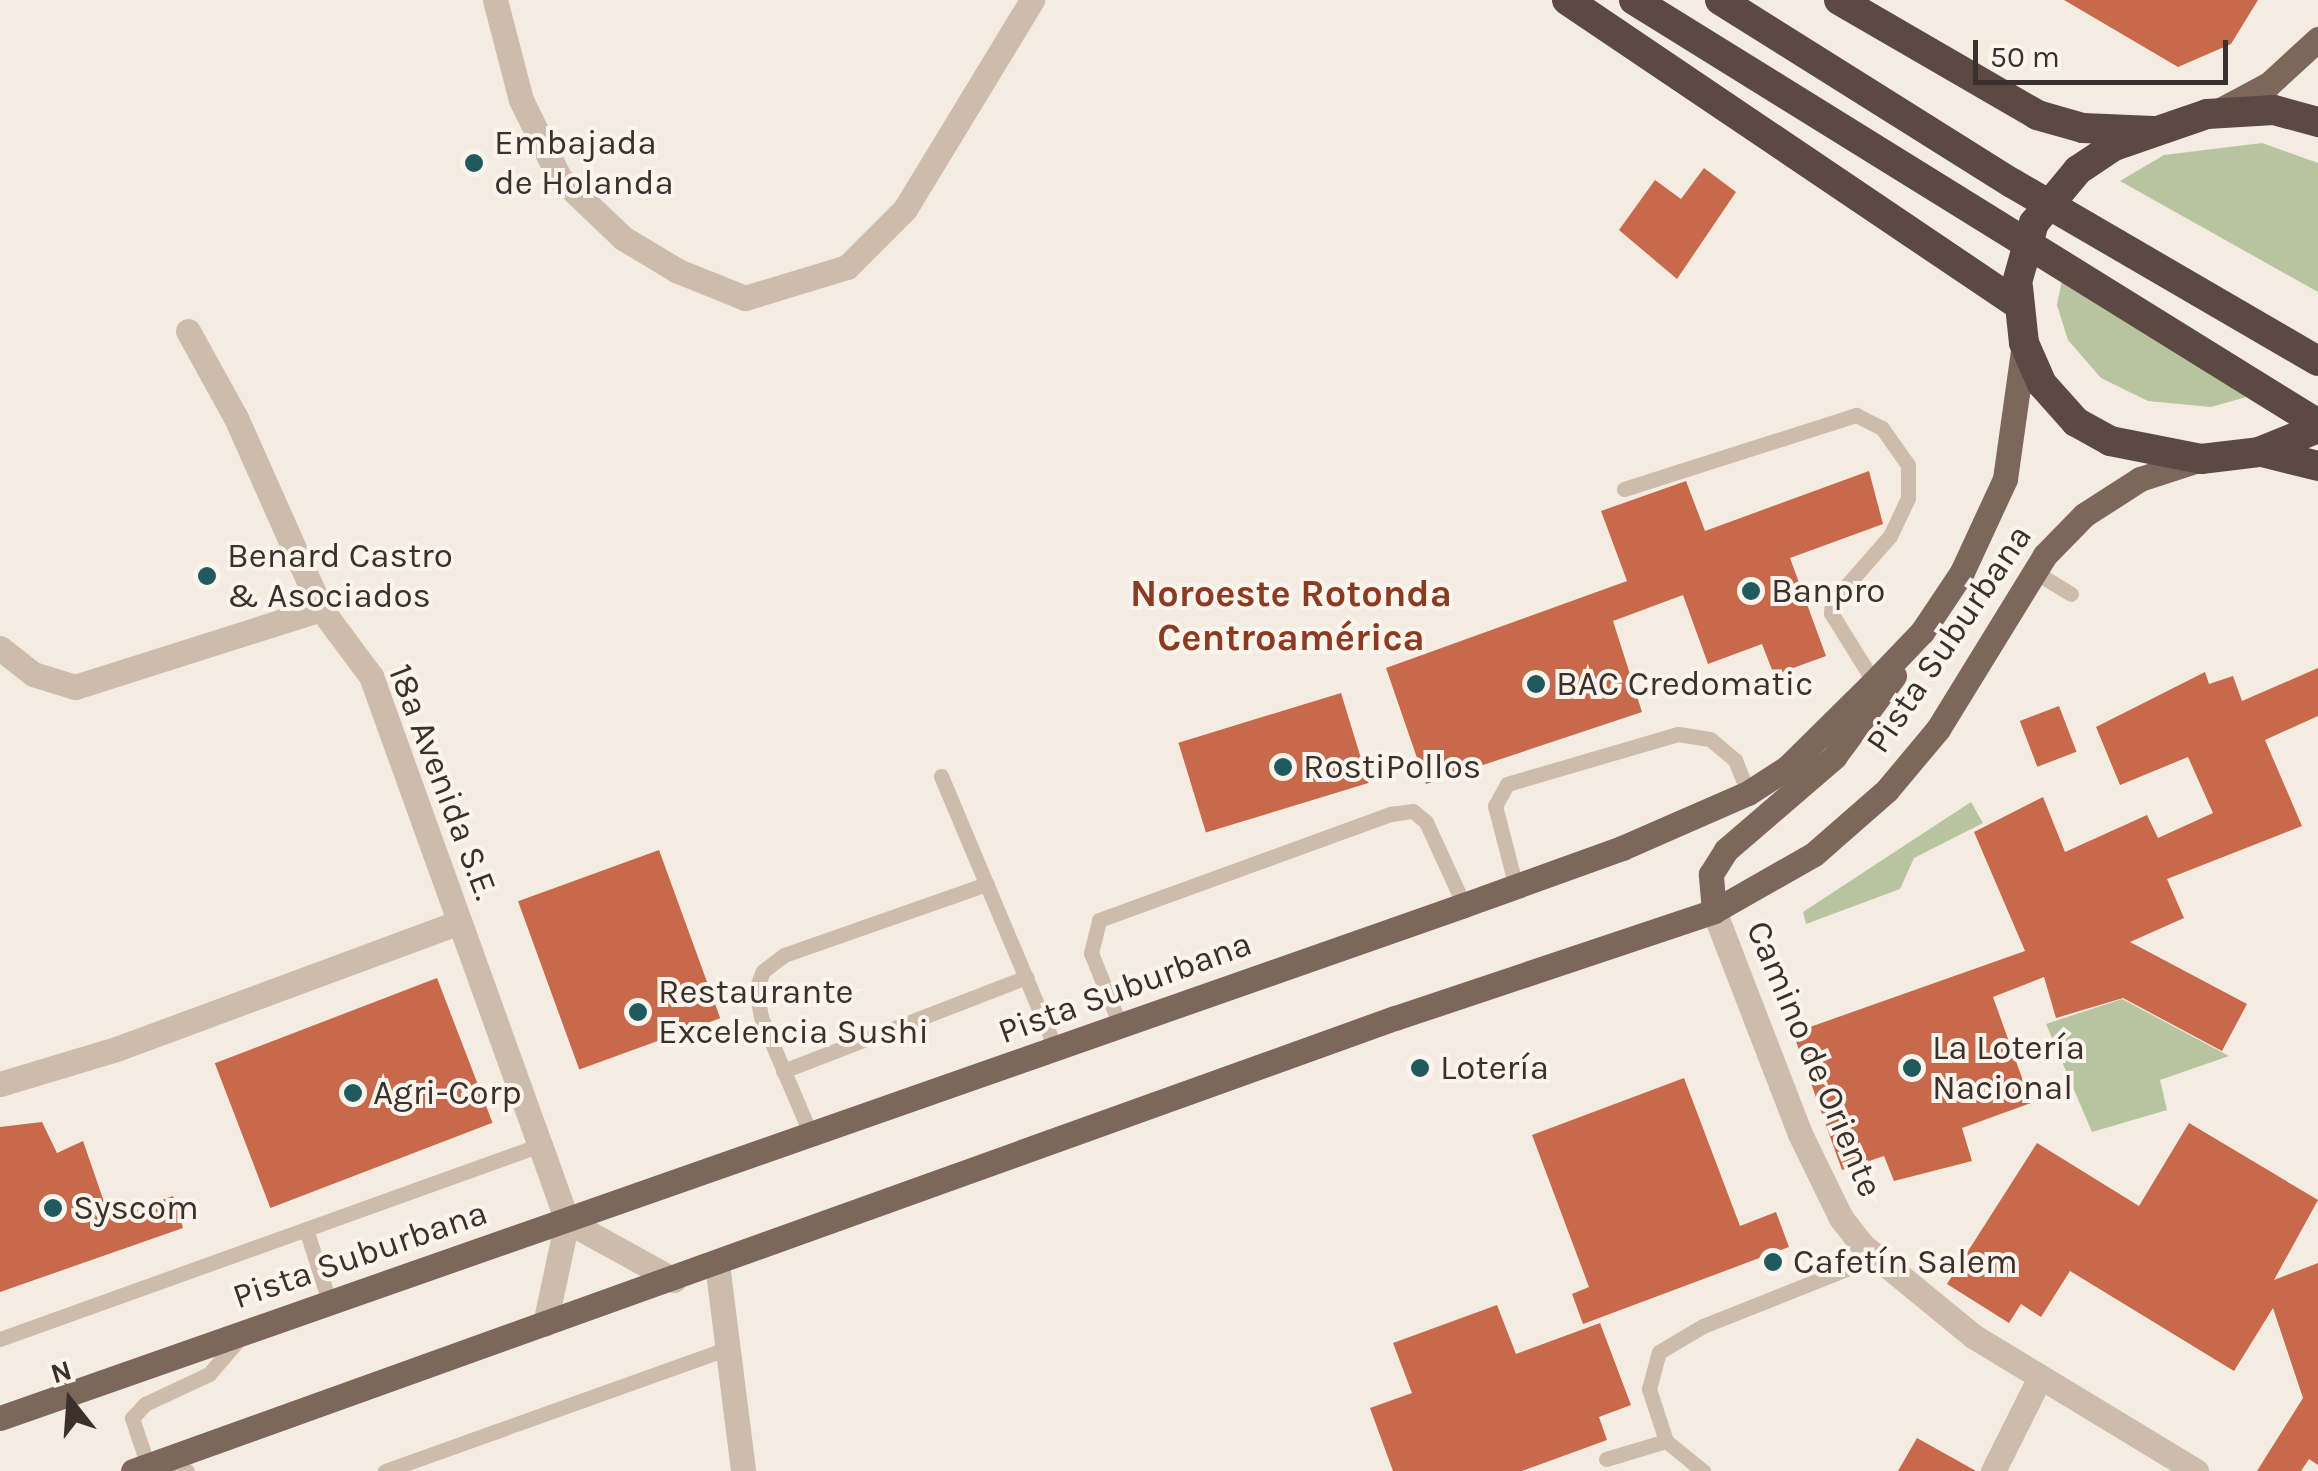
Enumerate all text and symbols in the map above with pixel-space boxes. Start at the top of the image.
scale bar [1978,20,2233,82]
text: 50 m [1990,39,2060,75]
place label: Embajada de Holanda [494,122,674,204]
marker: Embajada de Holanda [463,152,485,174]
street label: Pista Suburbana [1857,517,2041,761]
place label: Benard Castro & Asociados [227,535,453,617]
marker: Benard Castro & Asociados [196,565,218,587]
place label: Banpro [1771,570,1885,612]
district label: Noroeste Rotonda Centroamérica [1130,571,1452,660]
marker: Banpro [1740,580,1762,602]
street label: 18a Avenida S.E. [379,658,507,906]
place label: BAC Credomatic [1556,663,1813,705]
marker: BAC Credomatic [1525,673,1547,695]
place label: RostiPollos [1303,746,1481,788]
marker: RostiPollos [1272,756,1294,778]
street label: Camino de Oriente [1737,915,1891,1203]
street label: Pista Suburbana [993,923,1257,1053]
place label: Restaurante Excelencia Sushi [658,971,929,1053]
marker: Restaurante Excelencia Sushi [627,1001,649,1023]
place label: La Lotería Nacional [1932,1027,2085,1109]
place label: Lotería [1440,1047,1549,1089]
marker: Lotería [1409,1057,1431,1079]
marker: La Lotería Nacional [1901,1057,1923,1079]
place label: Agri-Corp [373,1072,522,1114]
marker: Agri-Corp [342,1082,364,1104]
place label: Syscom [73,1187,199,1229]
street label: Pista Suburbana [227,1192,493,1318]
marker: Syscom [42,1197,64,1219]
place label: Cafetín Salem [1793,1241,2018,1283]
marker: Cafetín Salem [1762,1251,1784,1273]
north arrow [20,1351,120,1451]
text: N [47,1353,75,1391]

